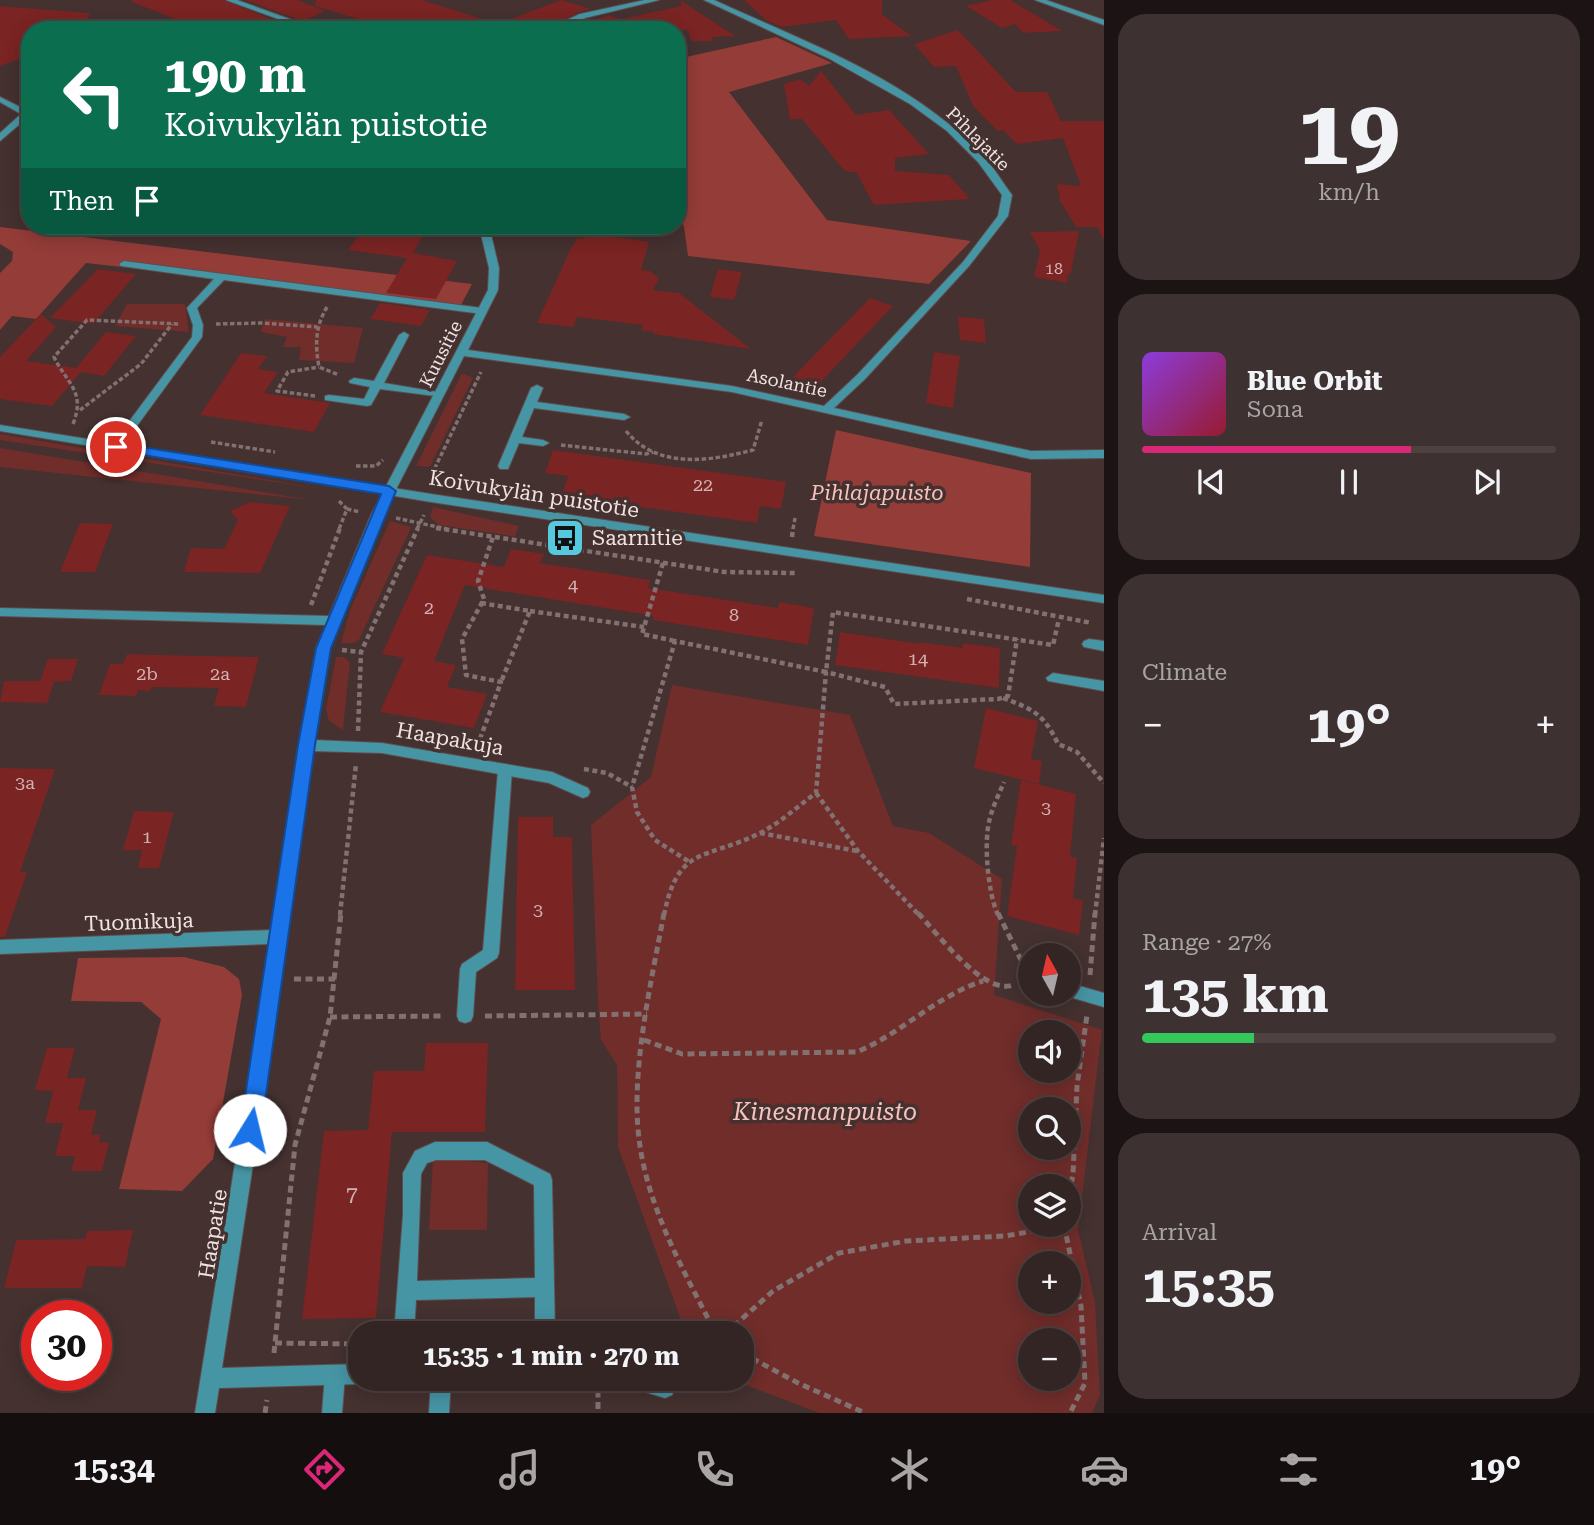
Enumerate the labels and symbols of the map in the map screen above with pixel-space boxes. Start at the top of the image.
street label: Pihlajatie [942,103,1015,175]
house number: 18 [1045,259,1063,278]
street label: Kuusitie [415,317,466,390]
street label: Asolantie [745,364,829,401]
pin [86,417,146,477]
street label: Koivukylän puistotie [427,466,641,522]
house number: 22 [693,474,713,495]
park label: Pihlajapuisto [810,481,943,505]
bus stop icon: Saarnitie [544,517,586,559]
place label: Saarnitie [592,526,683,550]
house number: 4 [568,574,578,595]
house number: 2 [424,597,434,618]
house number: 8 [729,604,739,625]
house number: 14 [908,648,928,669]
house number: 2b [136,663,158,684]
house number: 2a [210,663,230,684]
street label: Haapakuja [394,718,506,760]
house number: 3a [15,772,35,793]
house number: 3 [1041,797,1051,818]
house number: 1 [142,826,152,847]
house number: 3 [533,899,543,920]
street label: Tuomikuja [84,908,195,936]
north arrow [1018,943,1082,1006]
position arrow [213,1093,287,1167]
park label: Kinesmanpuisto [732,1098,917,1126]
house number: 7 [346,1182,358,1206]
street label: Haapatie [194,1187,232,1281]
speed limit sign: 30 [21,1300,112,1391]

